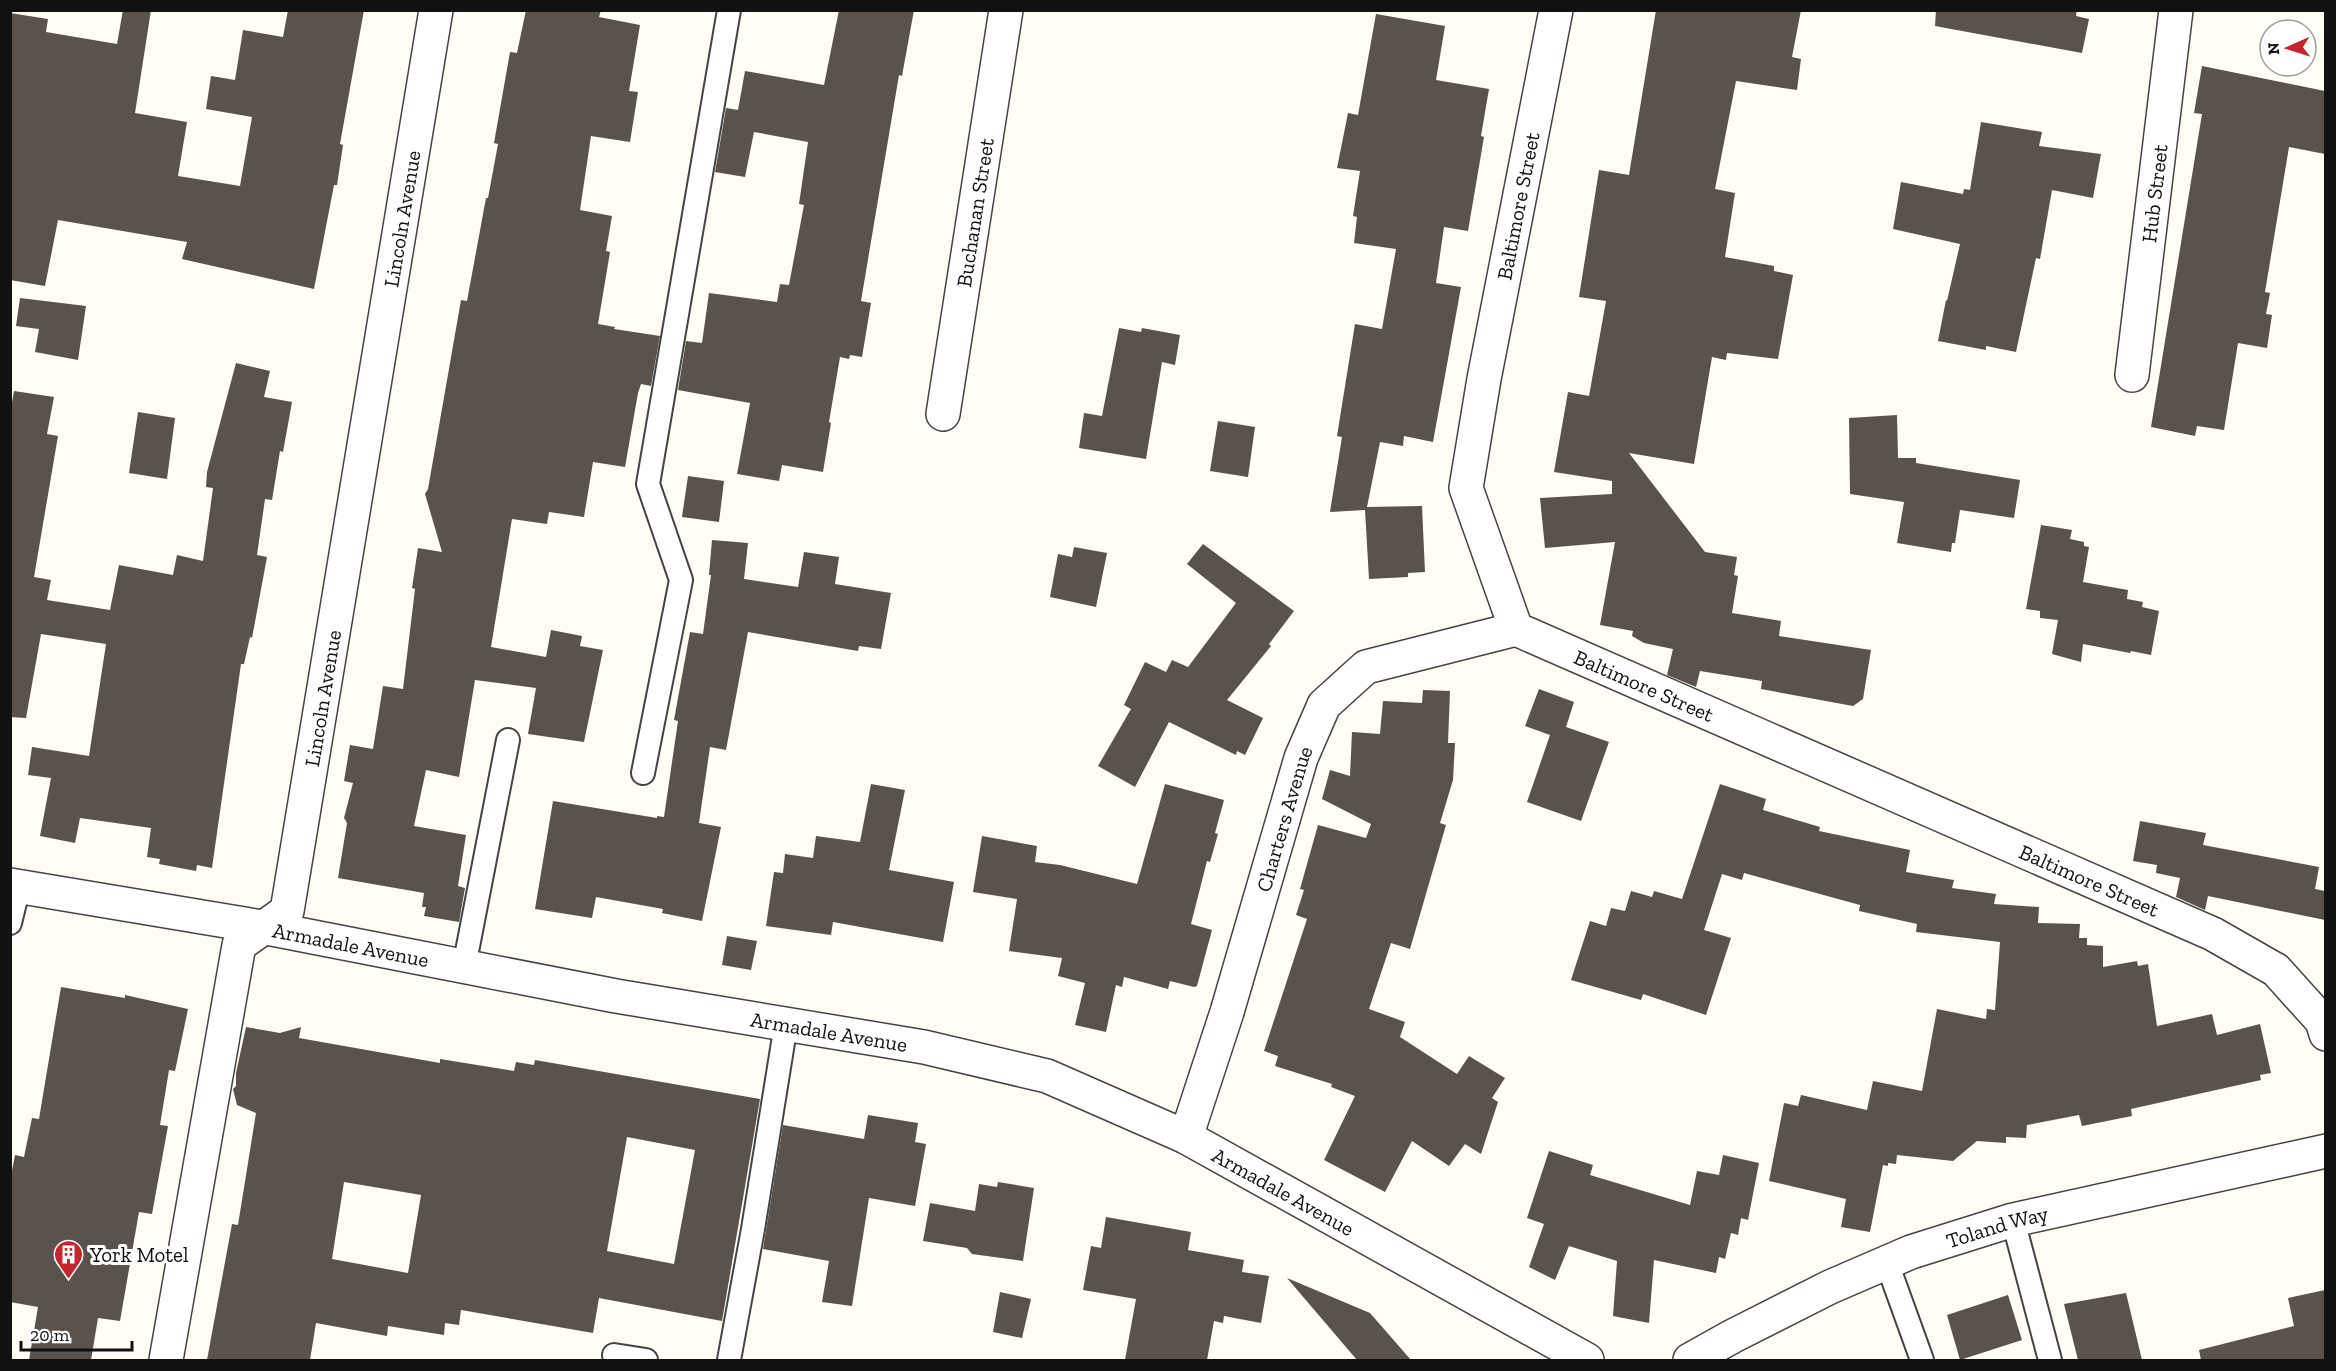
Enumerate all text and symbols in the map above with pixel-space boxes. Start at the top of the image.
north arrow [2258,18,2318,78]
text: N [2264,42,2283,55]
street label: Baltimore Street [1491,130,1545,282]
street label: Buchanan Street [950,136,998,289]
street label: Hub Street [2136,143,2172,244]
street label: Lincoln Avenue [378,148,425,289]
street label: Lincoln Avenue [299,628,346,768]
street label: Baltimore Street [1571,644,1718,727]
street label: Charters Avenue [1250,742,1317,894]
street label: Baltimore Street [2016,838,2163,922]
street label: Armadale Avenue [271,917,431,972]
street label: Armadale Avenue [749,1006,909,1057]
street label: Armadale Avenue [1208,1142,1359,1241]
street label: Toland Way [1943,1200,2051,1253]
building icon: York Motel [53,1238,85,1280]
place label: York Motel [89,1242,189,1267]
scale bar [21,1314,132,1352]
text: 20 m [30,1324,70,1346]

